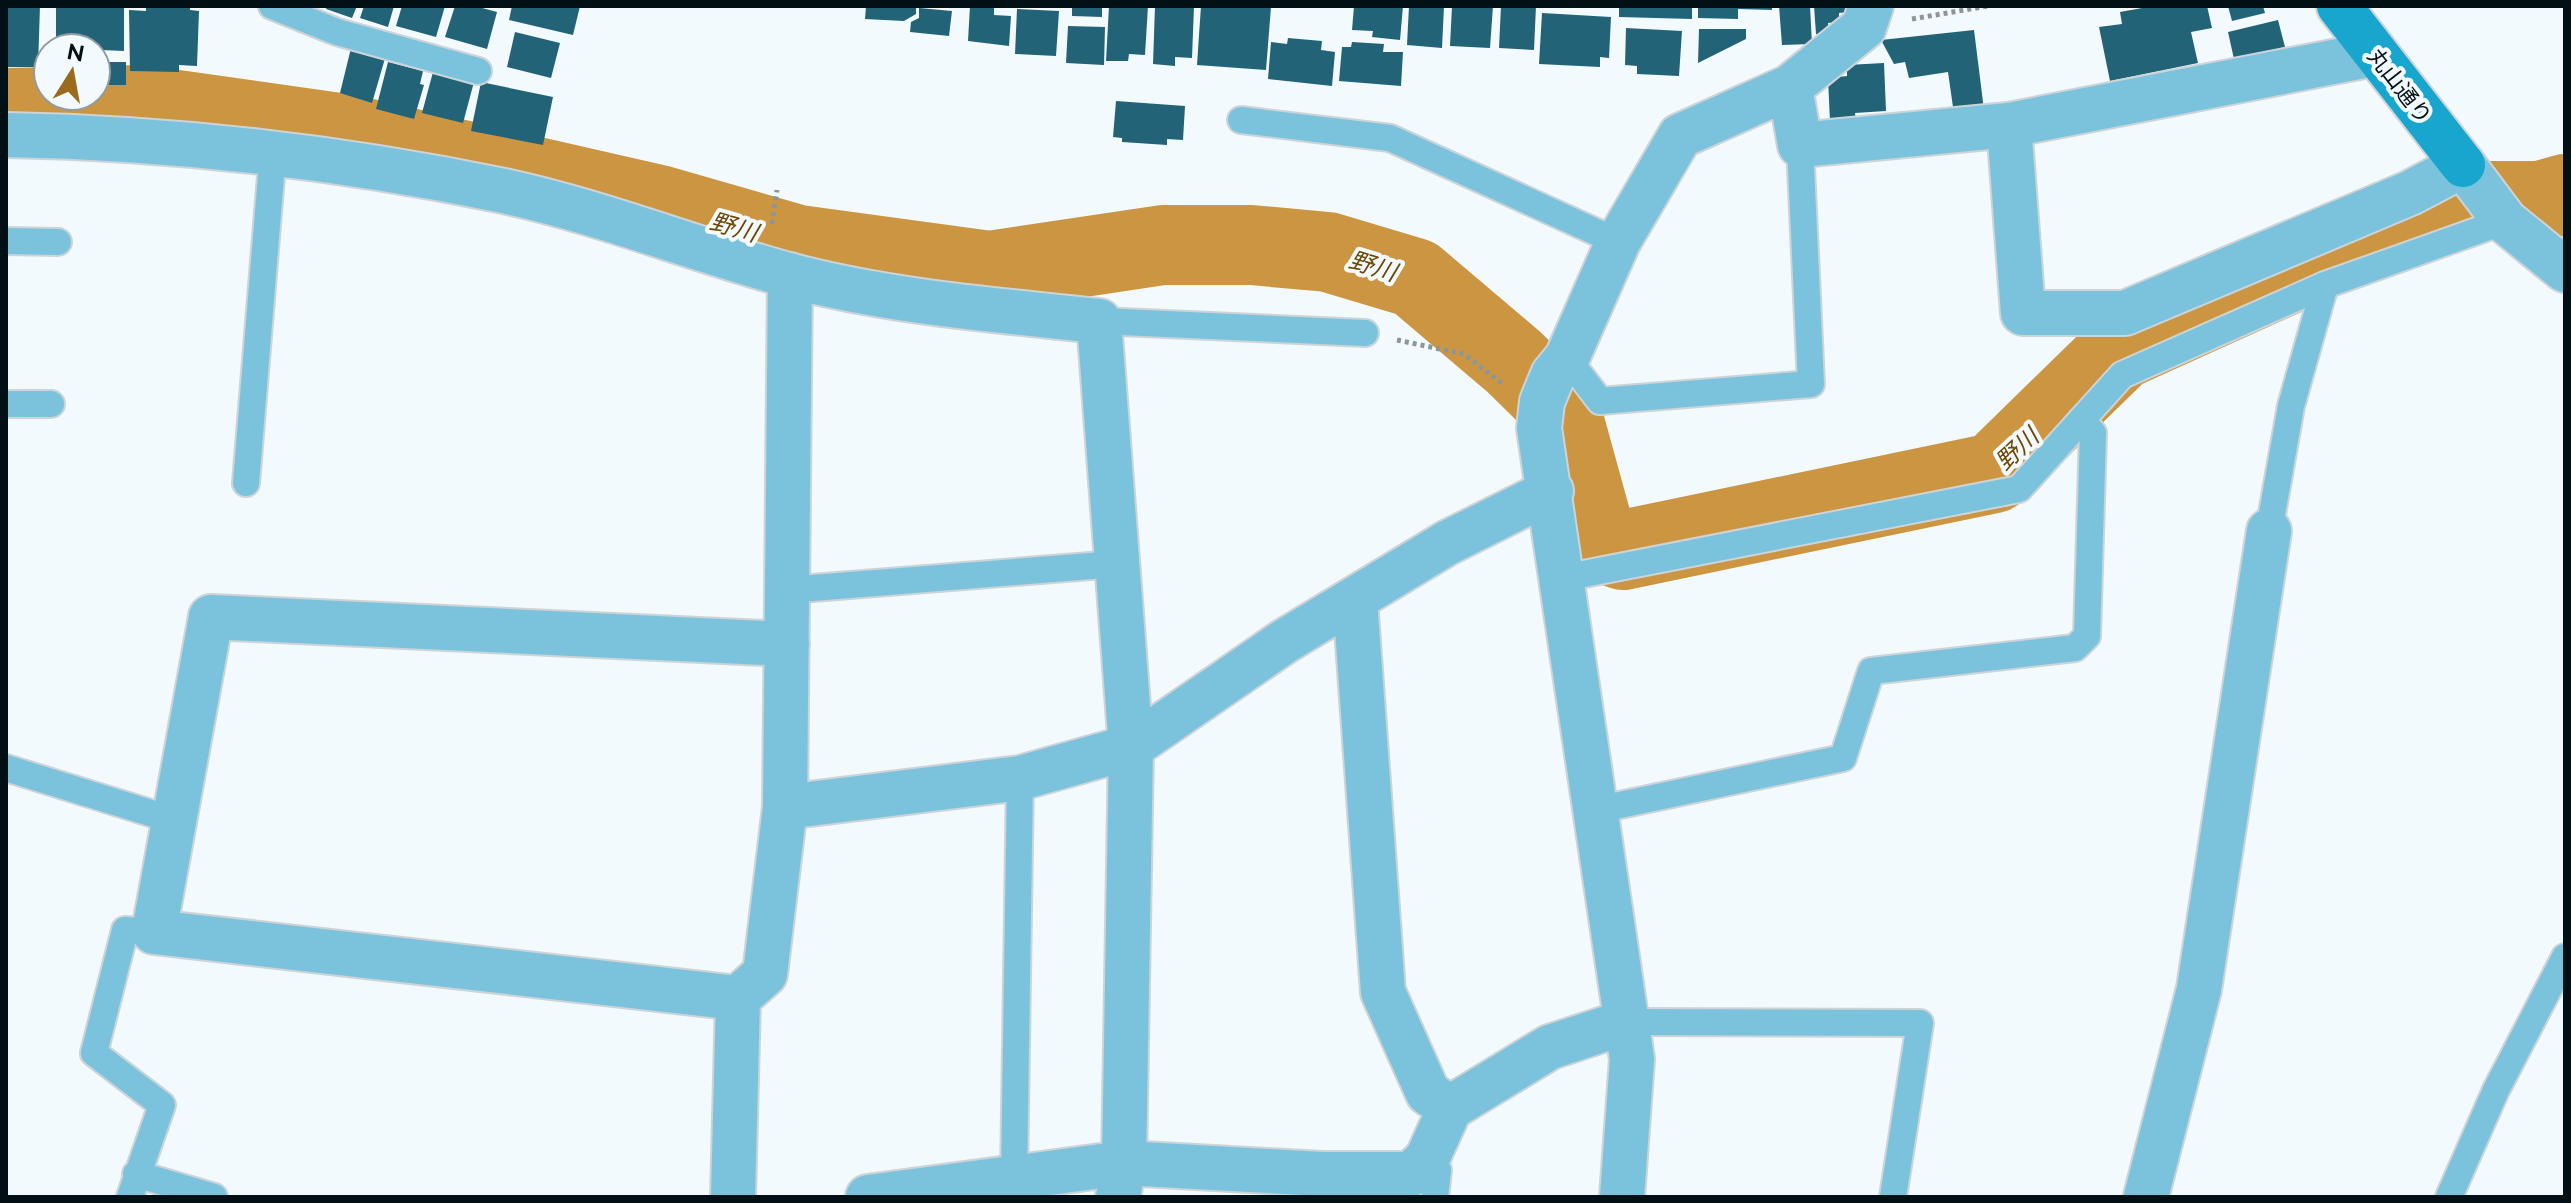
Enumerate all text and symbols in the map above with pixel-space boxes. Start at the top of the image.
north arrow [32,32,112,112]
text: N [65,38,87,67]
street label: 丸山通り [2363,43,2437,129]
water label: 野川 [707,206,764,248]
water label: 野川 [1346,245,1403,288]
water label: 野川 [1990,420,2047,476]

